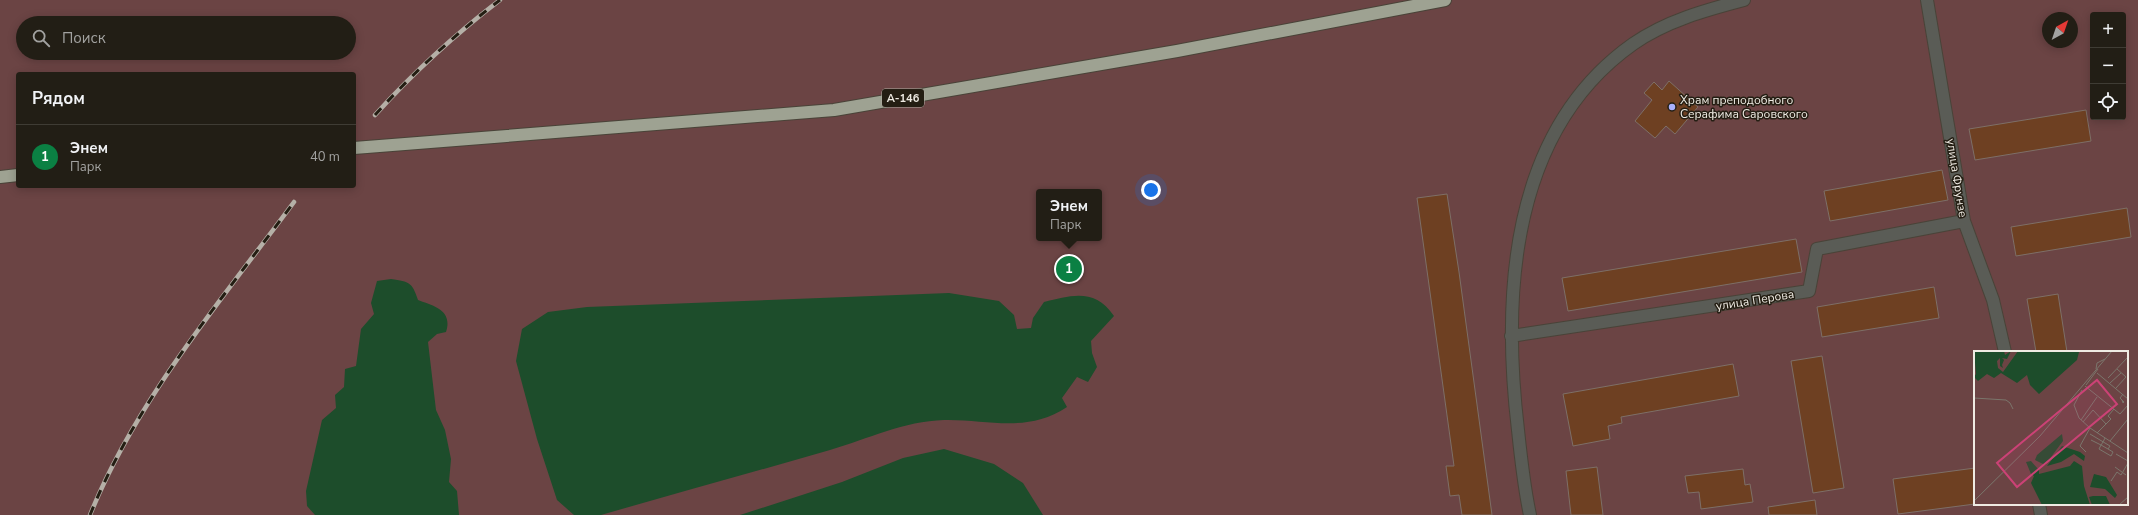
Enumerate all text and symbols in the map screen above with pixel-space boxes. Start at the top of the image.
north arrow [2042,12,2078,48]
map controls [2090,12,2126,120]
button: + [2090,12,2126,48]
search box [16,16,356,60]
icon: search [30,27,52,49]
text: Поиск [62,28,106,48]
button: − [2090,48,2126,84]
button: locate [2090,84,2126,120]
text: Рядом [32,87,85,110]
road number: А-146 [882,89,924,107]
place label: Храм преподобного Серафима Саровского [1680,92,1808,122]
marker: Храм преподобного Серафима Саровского [1667,102,1677,112]
street label: улица Фрунзе [1943,137,1971,219]
text: Энем [70,138,108,158]
text: 1 [41,148,49,166]
text: 40 m [310,148,340,166]
text: Парк [70,158,101,176]
your location [1141,180,1161,200]
popup [1036,189,1102,241]
text: Энем [1050,196,1088,216]
text: Парк [1050,216,1081,234]
pin: 1 [1056,254,1082,284]
street label: улица Перова [1715,286,1795,314]
inset map [1974,351,2128,505]

